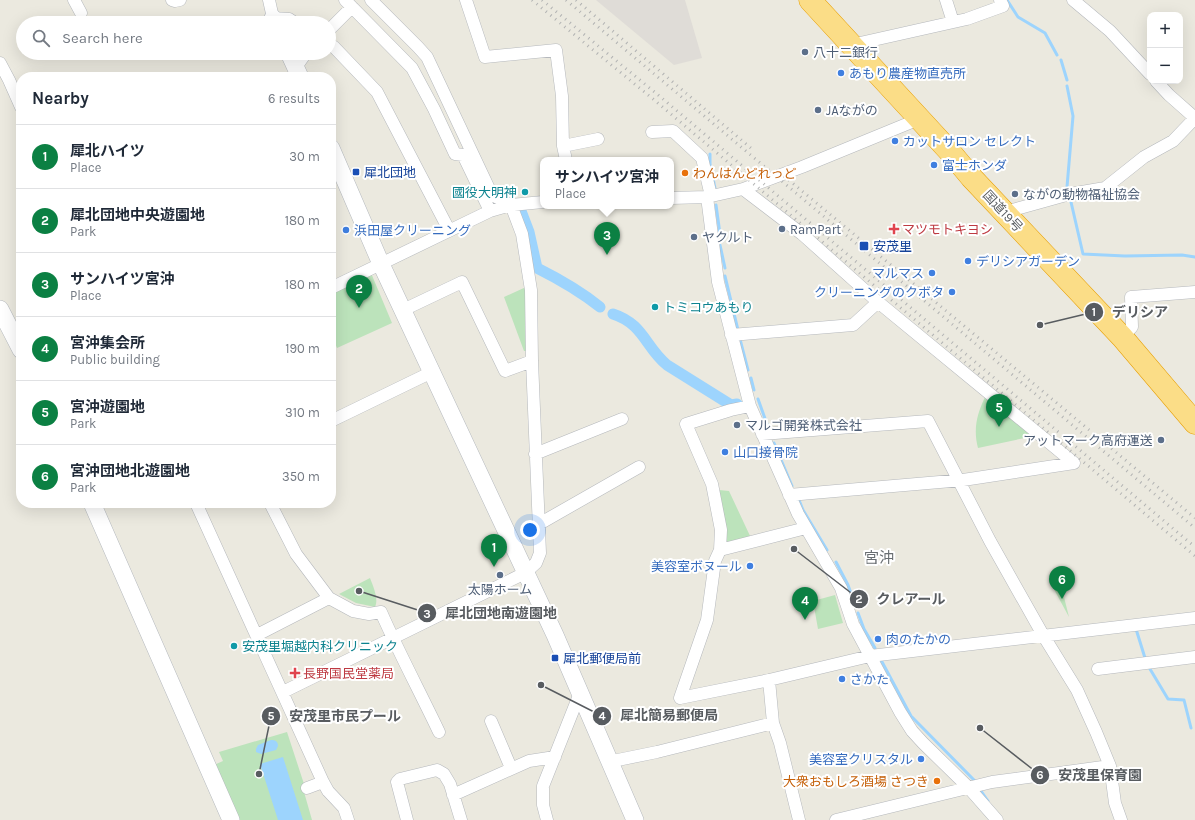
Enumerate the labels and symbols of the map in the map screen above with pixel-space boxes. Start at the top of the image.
place label: 八十二銀行 [813,45,878,60]
marker: 八十二銀行 [800,47,810,57]
place label: あもり農産物直売所 [849,66,966,81]
marker: あもり農産物直売所 [836,68,846,78]
place label: JAながの [826,103,878,118]
marker: JAながの [813,105,823,115]
place label: カットサロン セレクト [903,134,1036,149]
marker: カットサロン セレクト [890,136,900,146]
place label: 富士ホンダ [942,158,1007,173]
marker: 富士ホンダ [929,160,939,170]
place label: 犀北団地 [364,165,416,180]
place label: わんはんどれっど [693,166,797,181]
marker: 犀北団地 [351,167,361,177]
marker: わんはんどれっど [680,168,690,178]
place label: 國役大明神 [452,185,517,200]
marker: 國役大明神 [520,187,530,197]
street label: 国道19号 [980,187,1026,235]
place label: ながの動物福祉協会 [1023,187,1140,202]
marker: ながの動物福祉協会 [1010,189,1020,199]
pin: 3 [594,222,620,255]
place label: RamPart [790,222,841,237]
place label: マツモトキヨシ [902,222,993,237]
place label: 浜田屋クリーニング [354,223,471,238]
marker: RamPart [777,224,787,234]
marker: マツモトキヨシ [889,224,899,234]
marker: 浜田屋クリーニング [341,225,351,235]
place label: ヤクルト [702,230,754,245]
marker: ヤクルト [689,232,699,242]
place label: 安茂里 [873,239,912,254]
marker: 安茂里 [858,240,870,252]
place label: デリシアガーデン [976,254,1080,269]
marker: デリシアガーデン [963,256,973,266]
place label: マルマス [872,266,924,281]
marker: マルマス [927,268,937,278]
pin: 2 [346,275,372,308]
place label: クリーニングのクボタ [814,285,944,300]
marker: クリーニングのクボタ [947,287,957,297]
callout: デリシア [1084,299,1176,325]
place label: トミコウあもり [663,300,753,315]
marker: トミコウあもり [650,302,660,312]
text: デリシア [1112,304,1168,321]
text: 1 [1092,305,1096,319]
pin: 5 [986,394,1012,427]
place label: マルゴ開発株式会社 [745,418,862,433]
marker: マルゴ開発株式会社 [732,420,742,430]
place label: アットマーク高府運送 [1023,433,1153,448]
marker: アットマーク高府運送 [1156,435,1166,445]
place label: 山口接骨院 [733,445,798,460]
marker: 山口接骨院 [720,447,730,457]
your location [520,520,540,540]
pin: 1 [481,534,507,567]
district label: 宮沖 [864,549,894,567]
place label: 美容室ボヌール [651,559,742,574]
marker: 美容室ボヌール [745,561,755,571]
pin: 6 [1049,566,1075,599]
marker: 太陽ホーム [495,570,505,580]
place label: 太陽ホーム [468,582,532,597]
callout: クレアール [849,586,954,612]
pin: 4 [792,587,818,620]
text: クレアール [876,591,946,608]
text: 2 [855,592,863,606]
callout: 犀北団地南遊園地 [417,600,565,626]
text: 犀北団地南遊園地 [445,605,557,622]
text: 3 [423,607,431,621]
place label: 肉のたかの [886,632,951,647]
marker: 肉のたかの [873,634,883,644]
place label: 安茂里堀越内科クリニック [242,639,398,654]
marker: 安茂里堀越内科クリニック [229,641,239,651]
place label: 犀北郵便局前 [563,651,641,666]
marker: 犀北郵便局前 [550,653,560,663]
place label: 長野国民堂薬局 [303,666,394,681]
marker: 長野国民堂薬局 [290,668,300,678]
place label: さかた [850,672,889,687]
marker: さかた [837,674,847,684]
callout: 安茂里市民プール [261,703,409,729]
callout: 犀北簡易郵便局 [592,703,726,729]
text: 犀北簡易郵便局 [620,707,718,724]
text: 安茂里市民プール [289,708,401,725]
text: 5 [268,709,275,723]
text: 4 [598,709,606,723]
place label: 美容室クリスタル [809,752,913,767]
marker: 美容室クリスタル [916,754,926,764]
callout: 安茂里保育園 [1030,762,1150,788]
text: 安茂里保育園 [1058,767,1142,784]
text: 6 [1036,768,1044,782]
place label: 大衆おもしろ酒場 さつき [783,774,929,789]
marker: 大衆おもしろ酒場 さつき [932,776,942,786]

